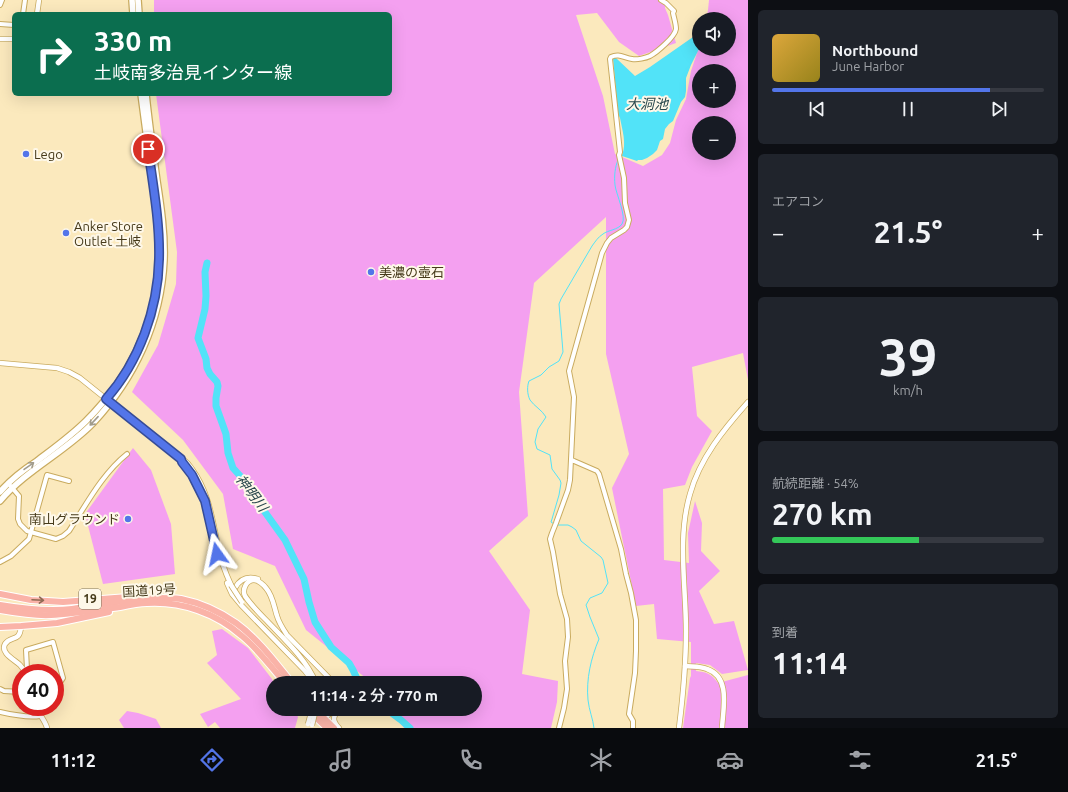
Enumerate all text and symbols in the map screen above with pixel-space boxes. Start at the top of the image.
map controls [692,12,736,160]
button: sound [692,12,736,56]
text: 330 m [94,25,172,56]
icon: right [28,28,80,80]
text: Northbound [832,42,918,59]
text: June Harbor [832,59,904,73]
text: 土岐南多治見インター線 [94,62,292,82]
button: + [692,64,736,108]
water label: 大洞池 [626,96,670,112]
icon: previous [806,98,828,120]
icon: pause [897,98,919,120]
icon: next [988,98,1010,120]
button: − [692,116,736,160]
pin [131,132,165,166]
icon: arrive [137,138,159,160]
place label: Lego [34,147,63,161]
marker: Lego [21,149,31,159]
text: エアコン [772,194,824,208]
text: 21.5° [874,215,942,249]
place label: Anker Store Outlet 土岐 [74,219,143,248]
text: − [772,220,784,245]
text: + [1032,220,1044,245]
marker: Anker Store Outlet 土岐 [61,228,71,238]
place label: 美濃の壺石 [379,265,444,279]
marker: 美濃の壺石 [366,267,376,277]
text: 39 [879,328,937,386]
text: km/h [893,383,923,397]
one-way arrow [90,416,99,426]
one-way arrow [23,462,34,470]
water label: 神明川 [233,471,272,516]
text: 航続距離 · 54% [772,476,859,490]
text: 270 km [772,497,873,531]
place label: 南山グラウンド [29,512,120,526]
marker: 南山グラウンド [123,514,133,524]
position arrow [196,533,238,575]
street label: 国道19号 [122,582,176,598]
road number: 19 [79,589,101,609]
one-way arrow [31,597,44,604]
text: 到着 [772,625,798,639]
text: 11:14 [772,646,847,680]
speed limit sign: 40 [12,664,64,716]
text: 11:14 · 2 分 · 770 m [310,687,438,704]
icon: directions [198,746,226,774]
icon: music [327,746,355,774]
icon: phone [457,746,485,774]
icon: climate [587,746,615,774]
icon: car [716,746,744,774]
icon: filters [846,746,874,774]
text: 11:12 [51,750,96,770]
text: 21.5° [976,750,1017,770]

